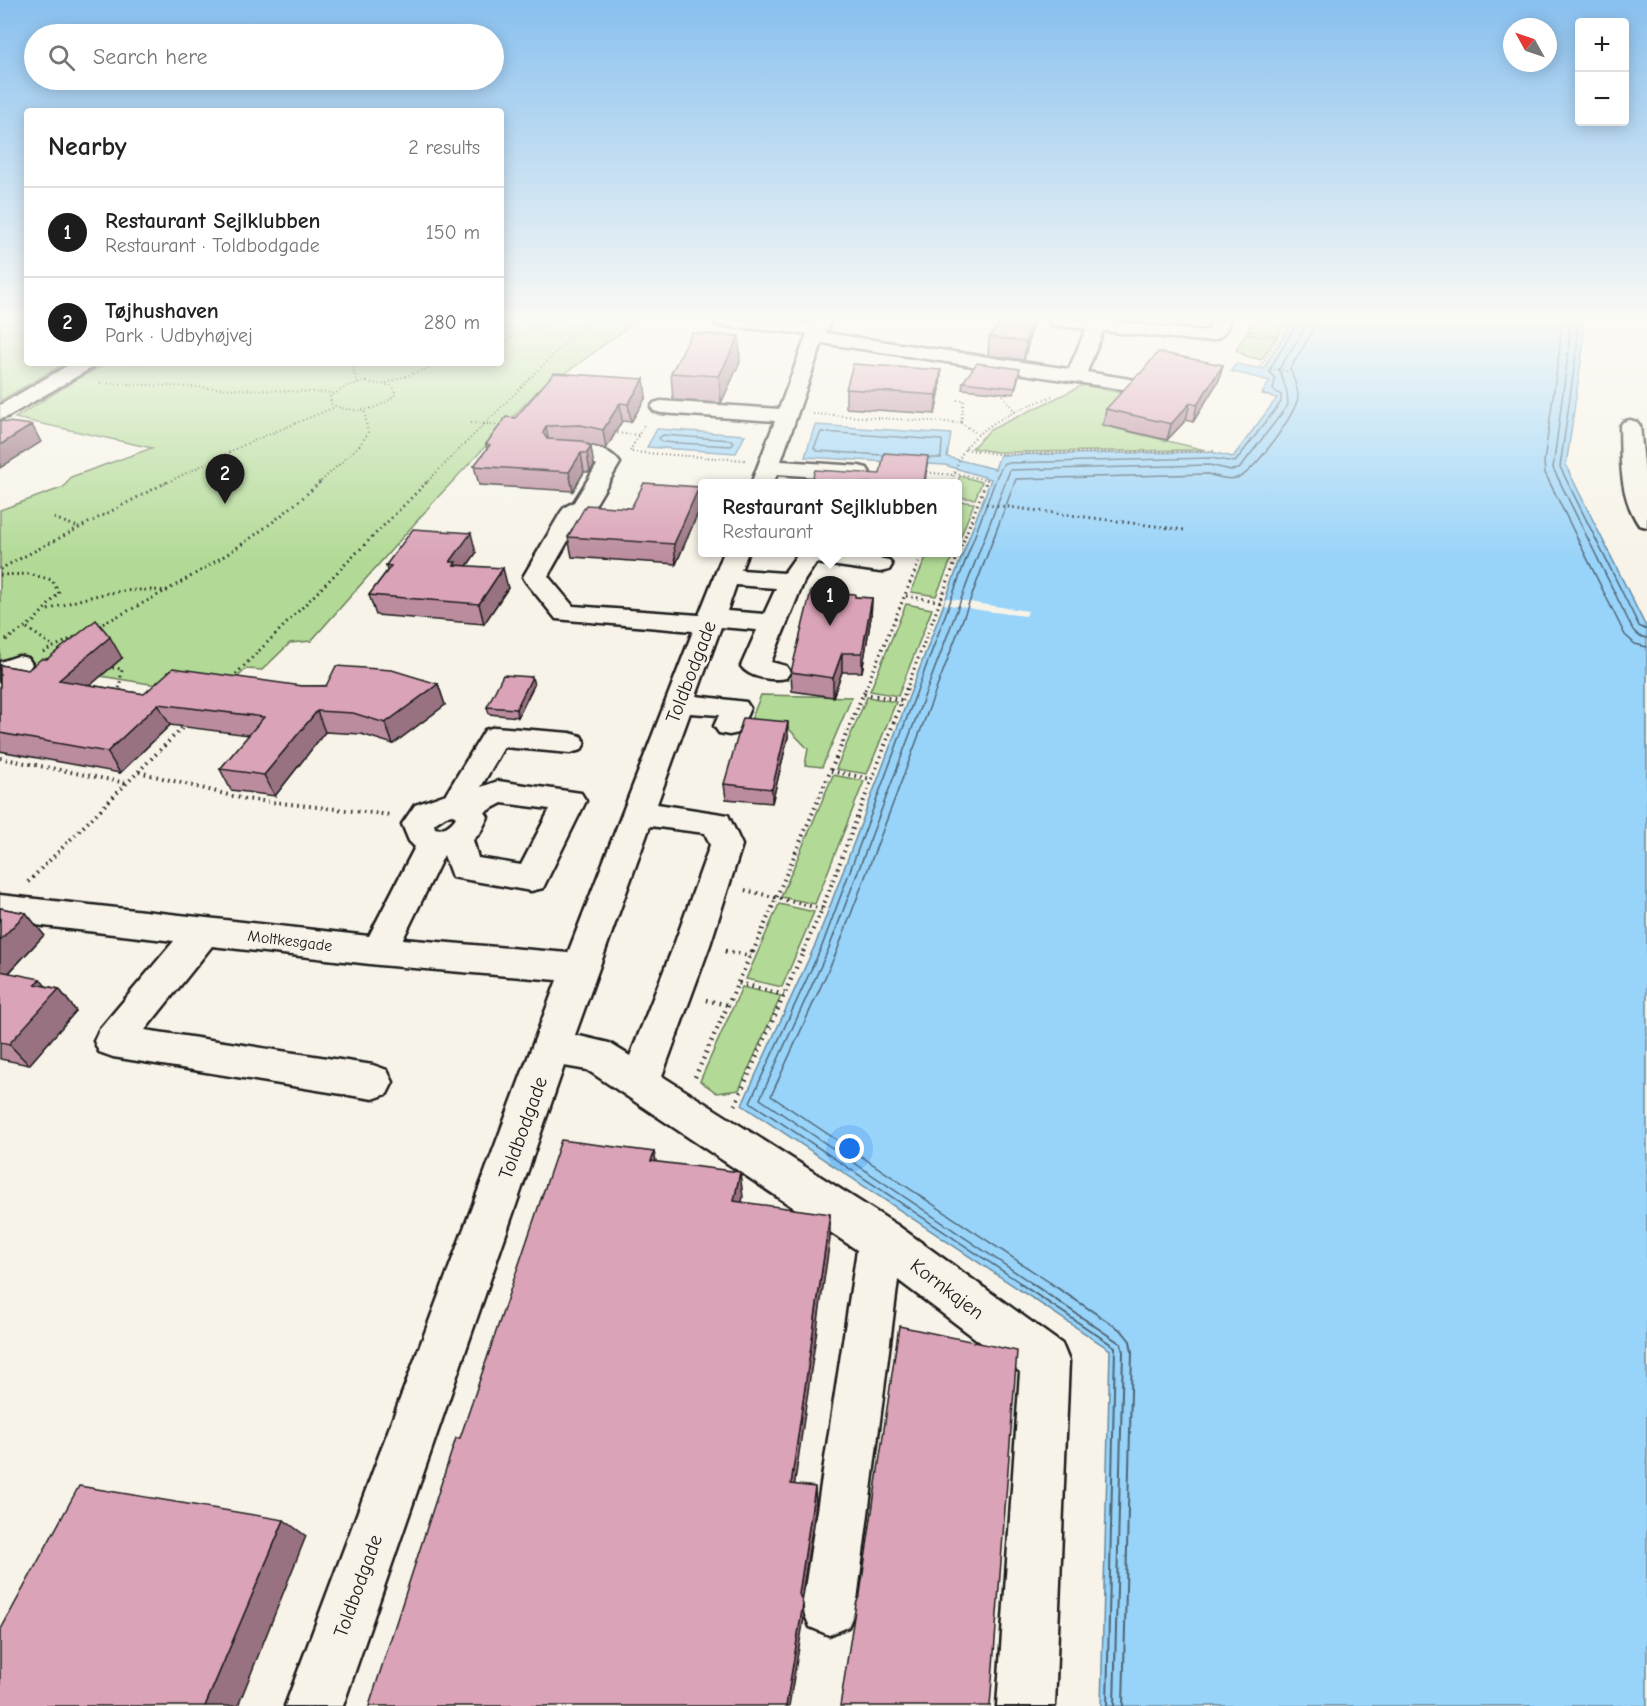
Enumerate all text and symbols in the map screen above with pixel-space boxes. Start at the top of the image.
north arrow [1503,18,1557,72]
map controls [1575,18,1629,126]
button: + [1575,18,1629,72]
search box [24,24,504,90]
icon: search [45,41,78,74]
text: Search here [93,44,208,70]
button: − [1575,72,1629,126]
text: Nearby [48,132,127,162]
text: 2 results [408,136,480,159]
text: Restaurant Sejlklubben [105,208,321,234]
text: 1 [64,221,71,244]
text: 150 m [426,221,480,244]
text: Restaurant · Toldbodgade [105,234,320,257]
text: Tøjhushaven [105,298,219,324]
text: 2 [63,311,72,334]
text: 280 m [424,311,480,334]
text: Park · Udbyhøjvej [105,324,253,347]
pin: 2 [206,454,244,504]
popup [698,479,962,557]
text: Restaurant Sejlklubben [722,494,938,520]
text: Restaurant [722,520,813,543]
pin: 1 [810,576,850,626]
street label: Toldbodgade [661,618,721,726]
street label: Moltkesgade [247,927,333,955]
street label: Toldbodgade [494,1074,552,1182]
your location [835,1134,864,1163]
street label: Kornkajen [906,1254,988,1324]
street label: Toldbodgade [329,1532,387,1640]

